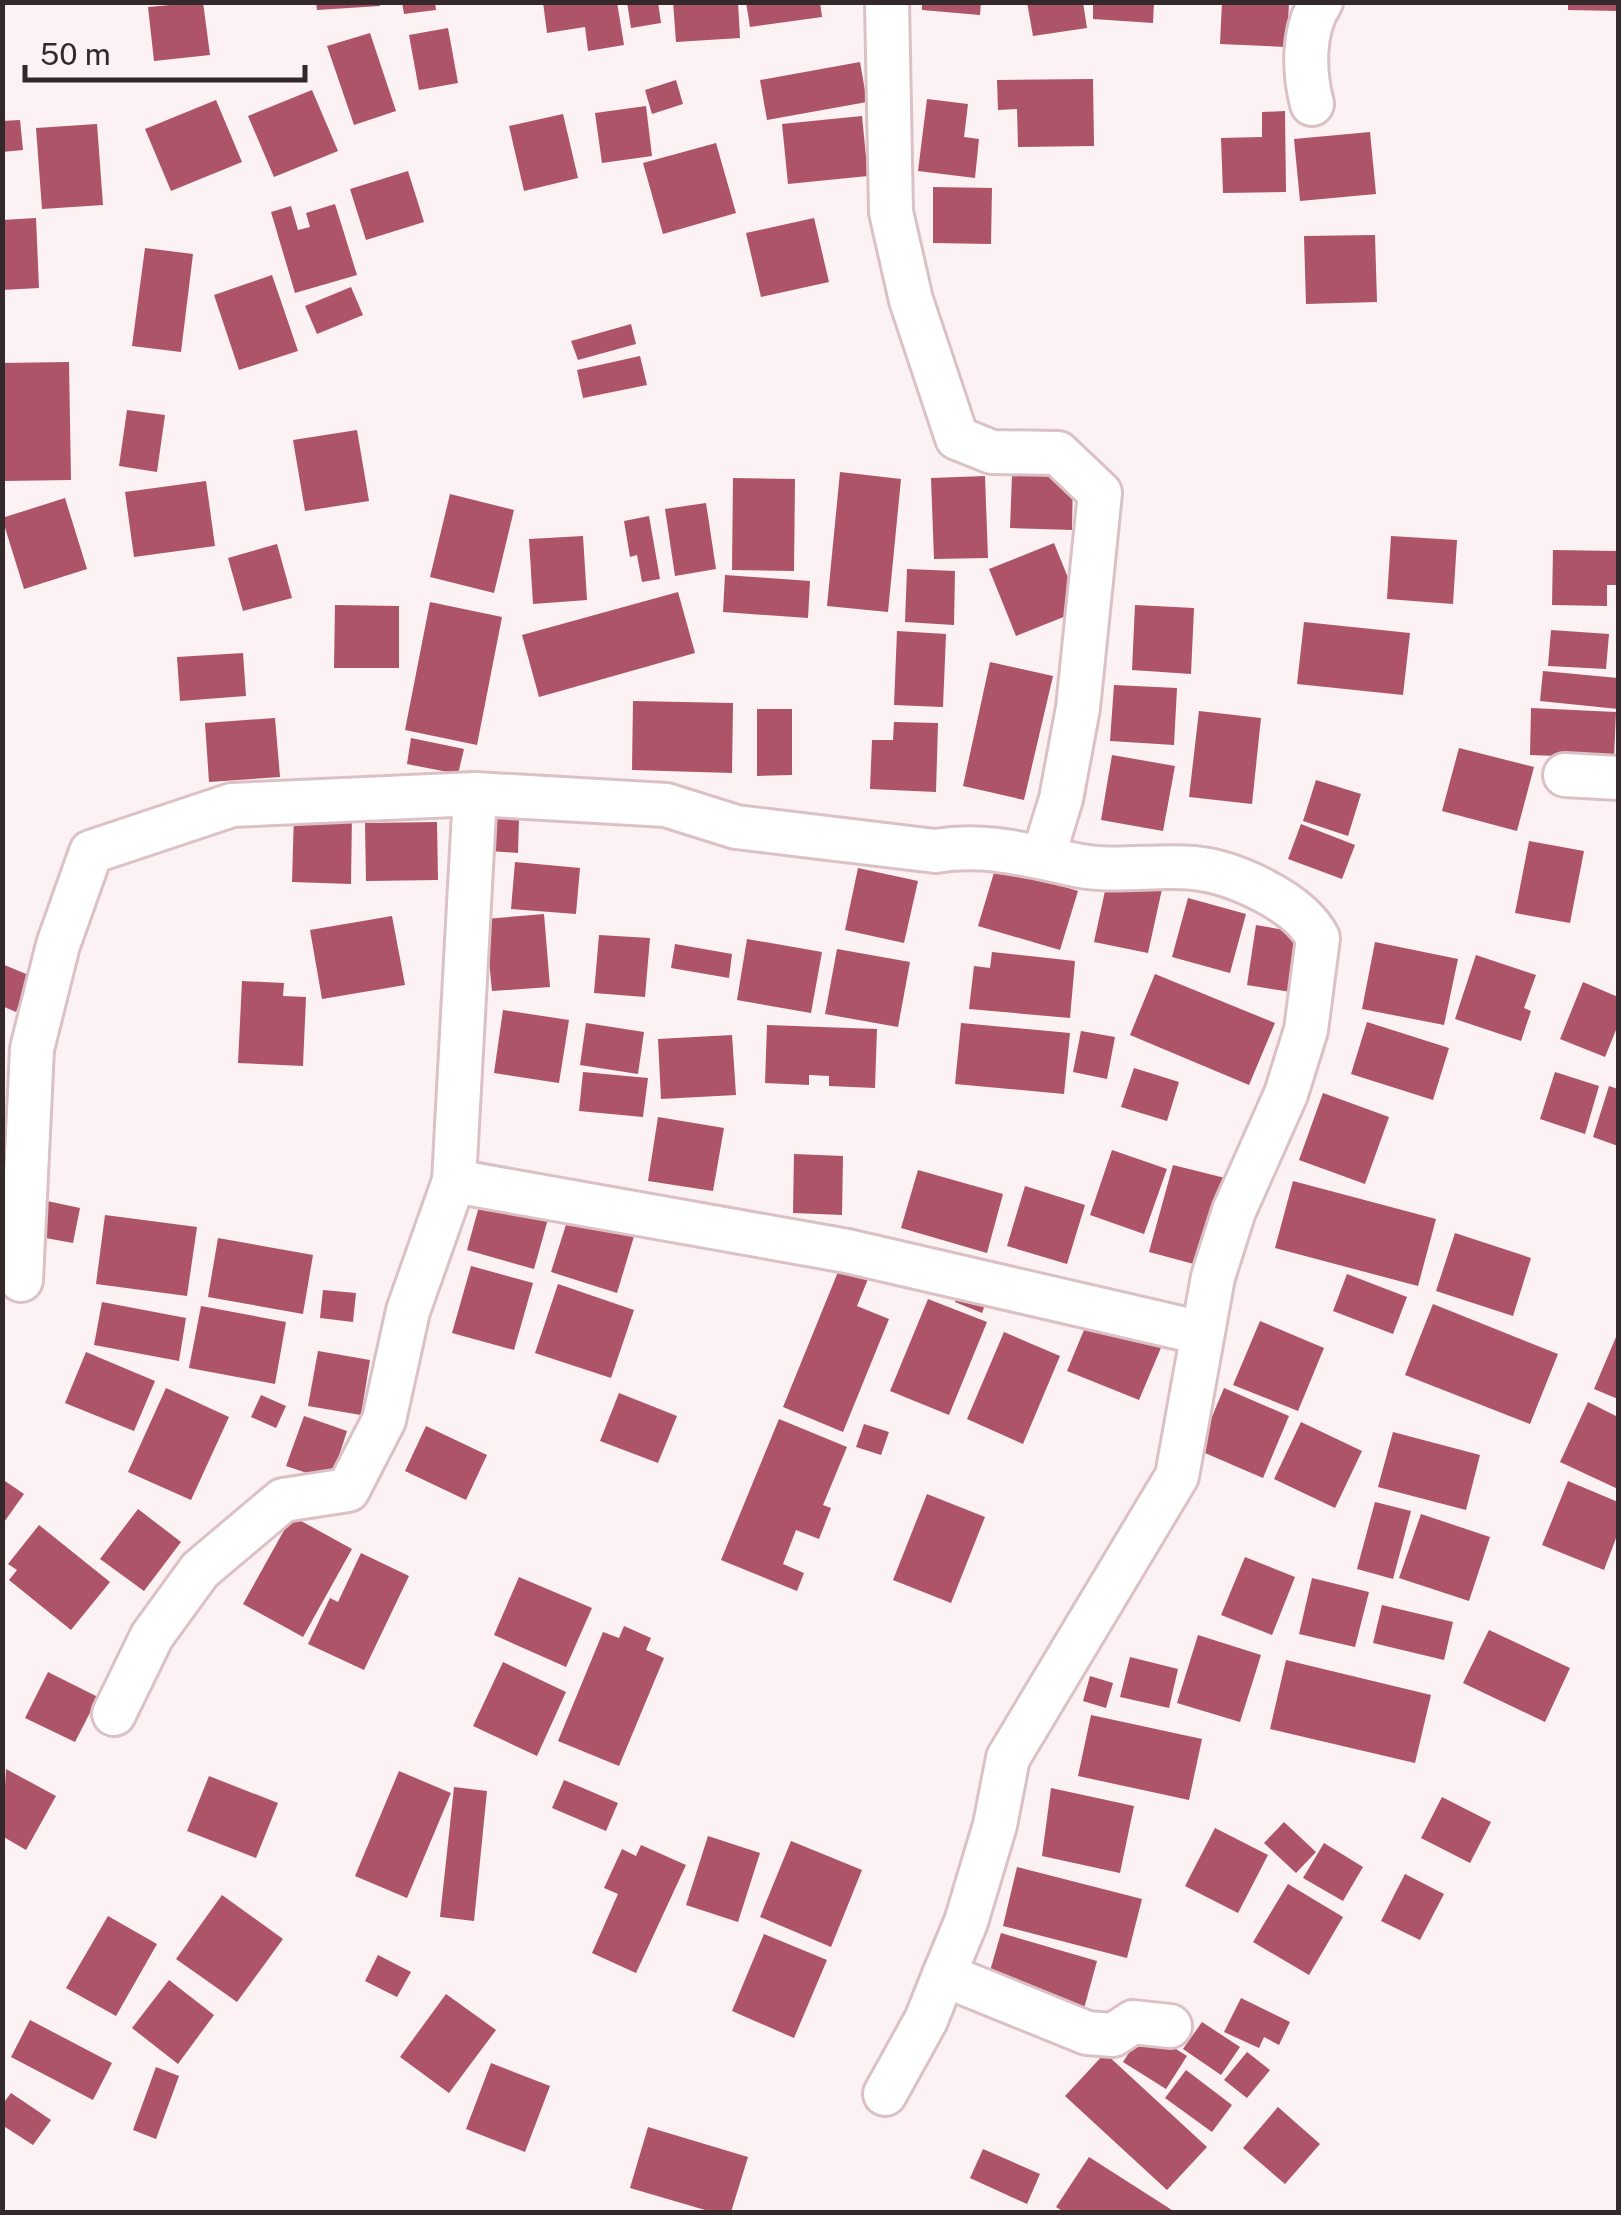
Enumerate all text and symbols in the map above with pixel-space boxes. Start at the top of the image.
scale bar [25,20,305,82]
text: 50 m [40,36,111,72]

